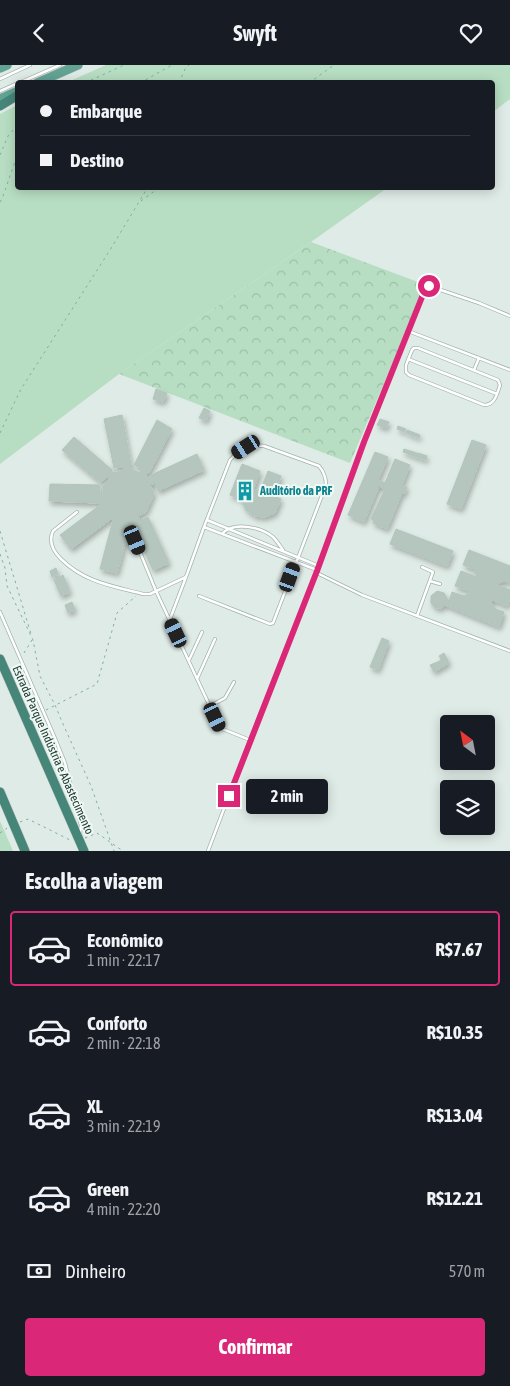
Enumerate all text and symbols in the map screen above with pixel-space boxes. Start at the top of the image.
icon: back [25,19,53,47]
icon: heart [457,19,485,47]
text: Swyft [233,20,277,46]
text: Embarque [70,100,142,122]
text: Destino [70,149,124,171]
route start [418,275,440,297]
car [229,433,262,461]
building icon: Auditório da PRF [234,480,256,502]
place label: Auditório da PRF [259,484,332,498]
car [122,523,147,557]
car [277,560,302,594]
car [162,616,189,650]
street label: Estrada Parque Indústria e Abastecimento [9,664,97,837]
car [201,700,228,734]
north arrow [440,715,495,770]
map controls [440,715,495,835]
callout: 2 min [246,779,329,813]
button: layers [440,780,495,835]
route end [218,785,240,807]
text: 2 min [271,787,303,805]
text: Escolha a viagem [25,868,163,894]
icon: car [27,926,72,971]
text: Econômico [87,929,163,951]
text: R$7.67 [435,938,483,960]
text: 1 min · 22:17 [87,951,160,969]
icon: car [27,1009,72,1054]
text: Conforto [87,1012,148,1034]
text: R$10.35 [426,1021,483,1043]
text: 2 min · 22:18 [87,1034,160,1052]
icon: car [27,1092,72,1137]
text: XL [87,1095,103,1117]
text: R$13.04 [426,1104,483,1126]
text: 3 min · 22:19 [87,1117,160,1135]
icon: car [27,1175,72,1220]
text: Green [87,1178,129,1200]
text: R$12.21 [426,1187,483,1209]
text: 4 min · 22:20 [87,1200,160,1218]
icon: cash [25,1257,53,1285]
text: Dinheiro [65,1260,126,1282]
text: 570 m [449,1262,485,1280]
button: Confirmar [25,1318,485,1376]

